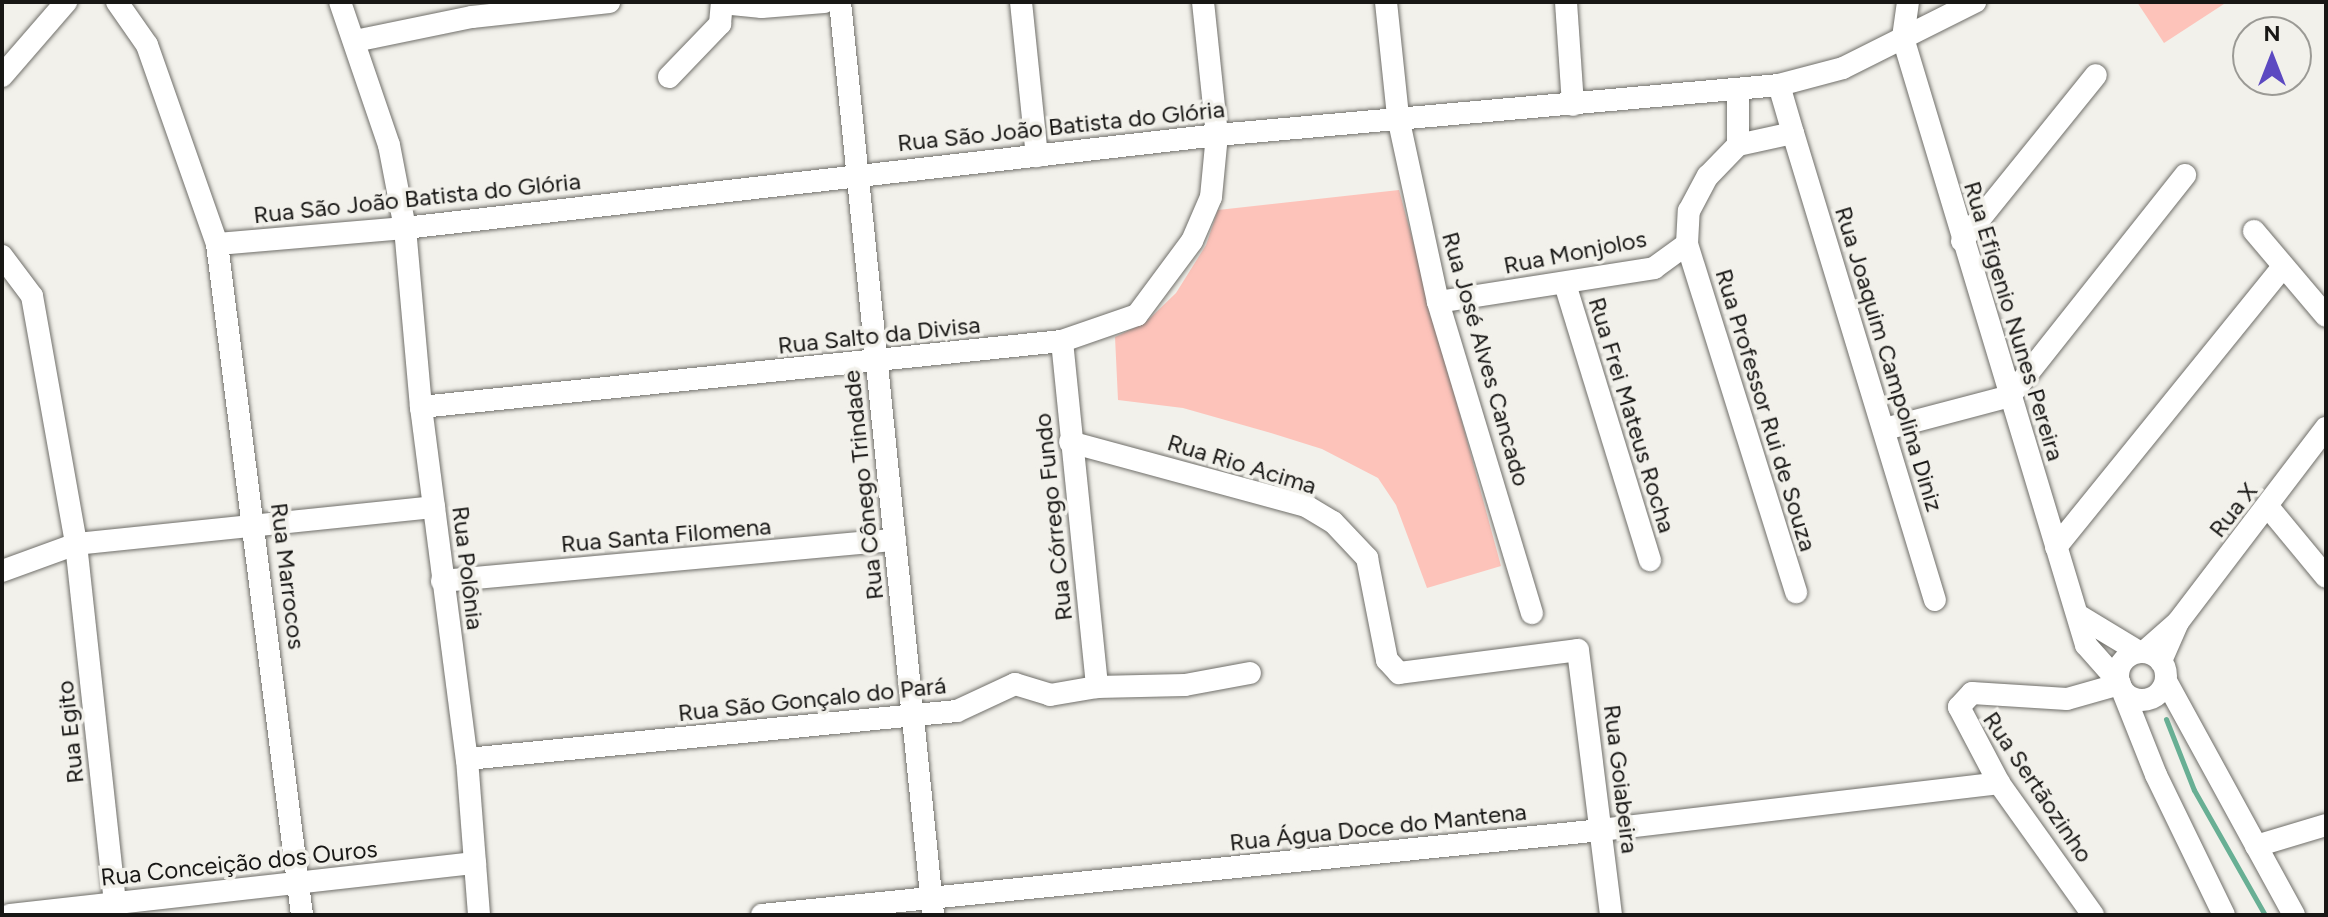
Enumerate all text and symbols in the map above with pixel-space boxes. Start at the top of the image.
north arrow [2232,16,2312,96]
text: N [2263,20,2281,47]
street label: Rua São João Batista do Glória [896,94,1226,158]
street label: Rua São João Batista do Glória [252,166,582,230]
street label: Rua Efigenio Nunes Pereira [1958,178,2070,464]
street label: Rua Joaquim Campolina Diniz [1829,203,1949,515]
street label: Rua Monjolos [1501,224,1649,280]
street label: Rua José Alves Cancado [1436,229,1536,489]
street label: Rua Professor Rui de Souza [1709,265,1823,555]
street label: Rua Frei Mateus Rocha [1582,294,1682,536]
street label: Rua Salto da Divisa [776,310,982,360]
street label: Rua Cônego Trindade [837,369,889,601]
street label: Rua Córrego Fundo [1028,412,1078,622]
street label: Rua Rio Acima [1164,428,1320,500]
street label: Rua X [2203,477,2263,543]
street label: Rua Marrocos [265,501,311,651]
street label: Rua Polônia [446,504,490,632]
street label: Rua Santa Filomena [560,511,772,559]
street label: Rua São Gonçalo do Pará [677,671,947,727]
street label: Rua Egito [50,679,90,785]
street label: Rua Goiabeira [1598,703,1644,855]
street label: Rua Sertãozinho [1977,706,2099,868]
street label: Rua Água Doce do Mantena [1228,797,1528,857]
street label: Rua Conceição dos Ouros [99,834,379,892]

